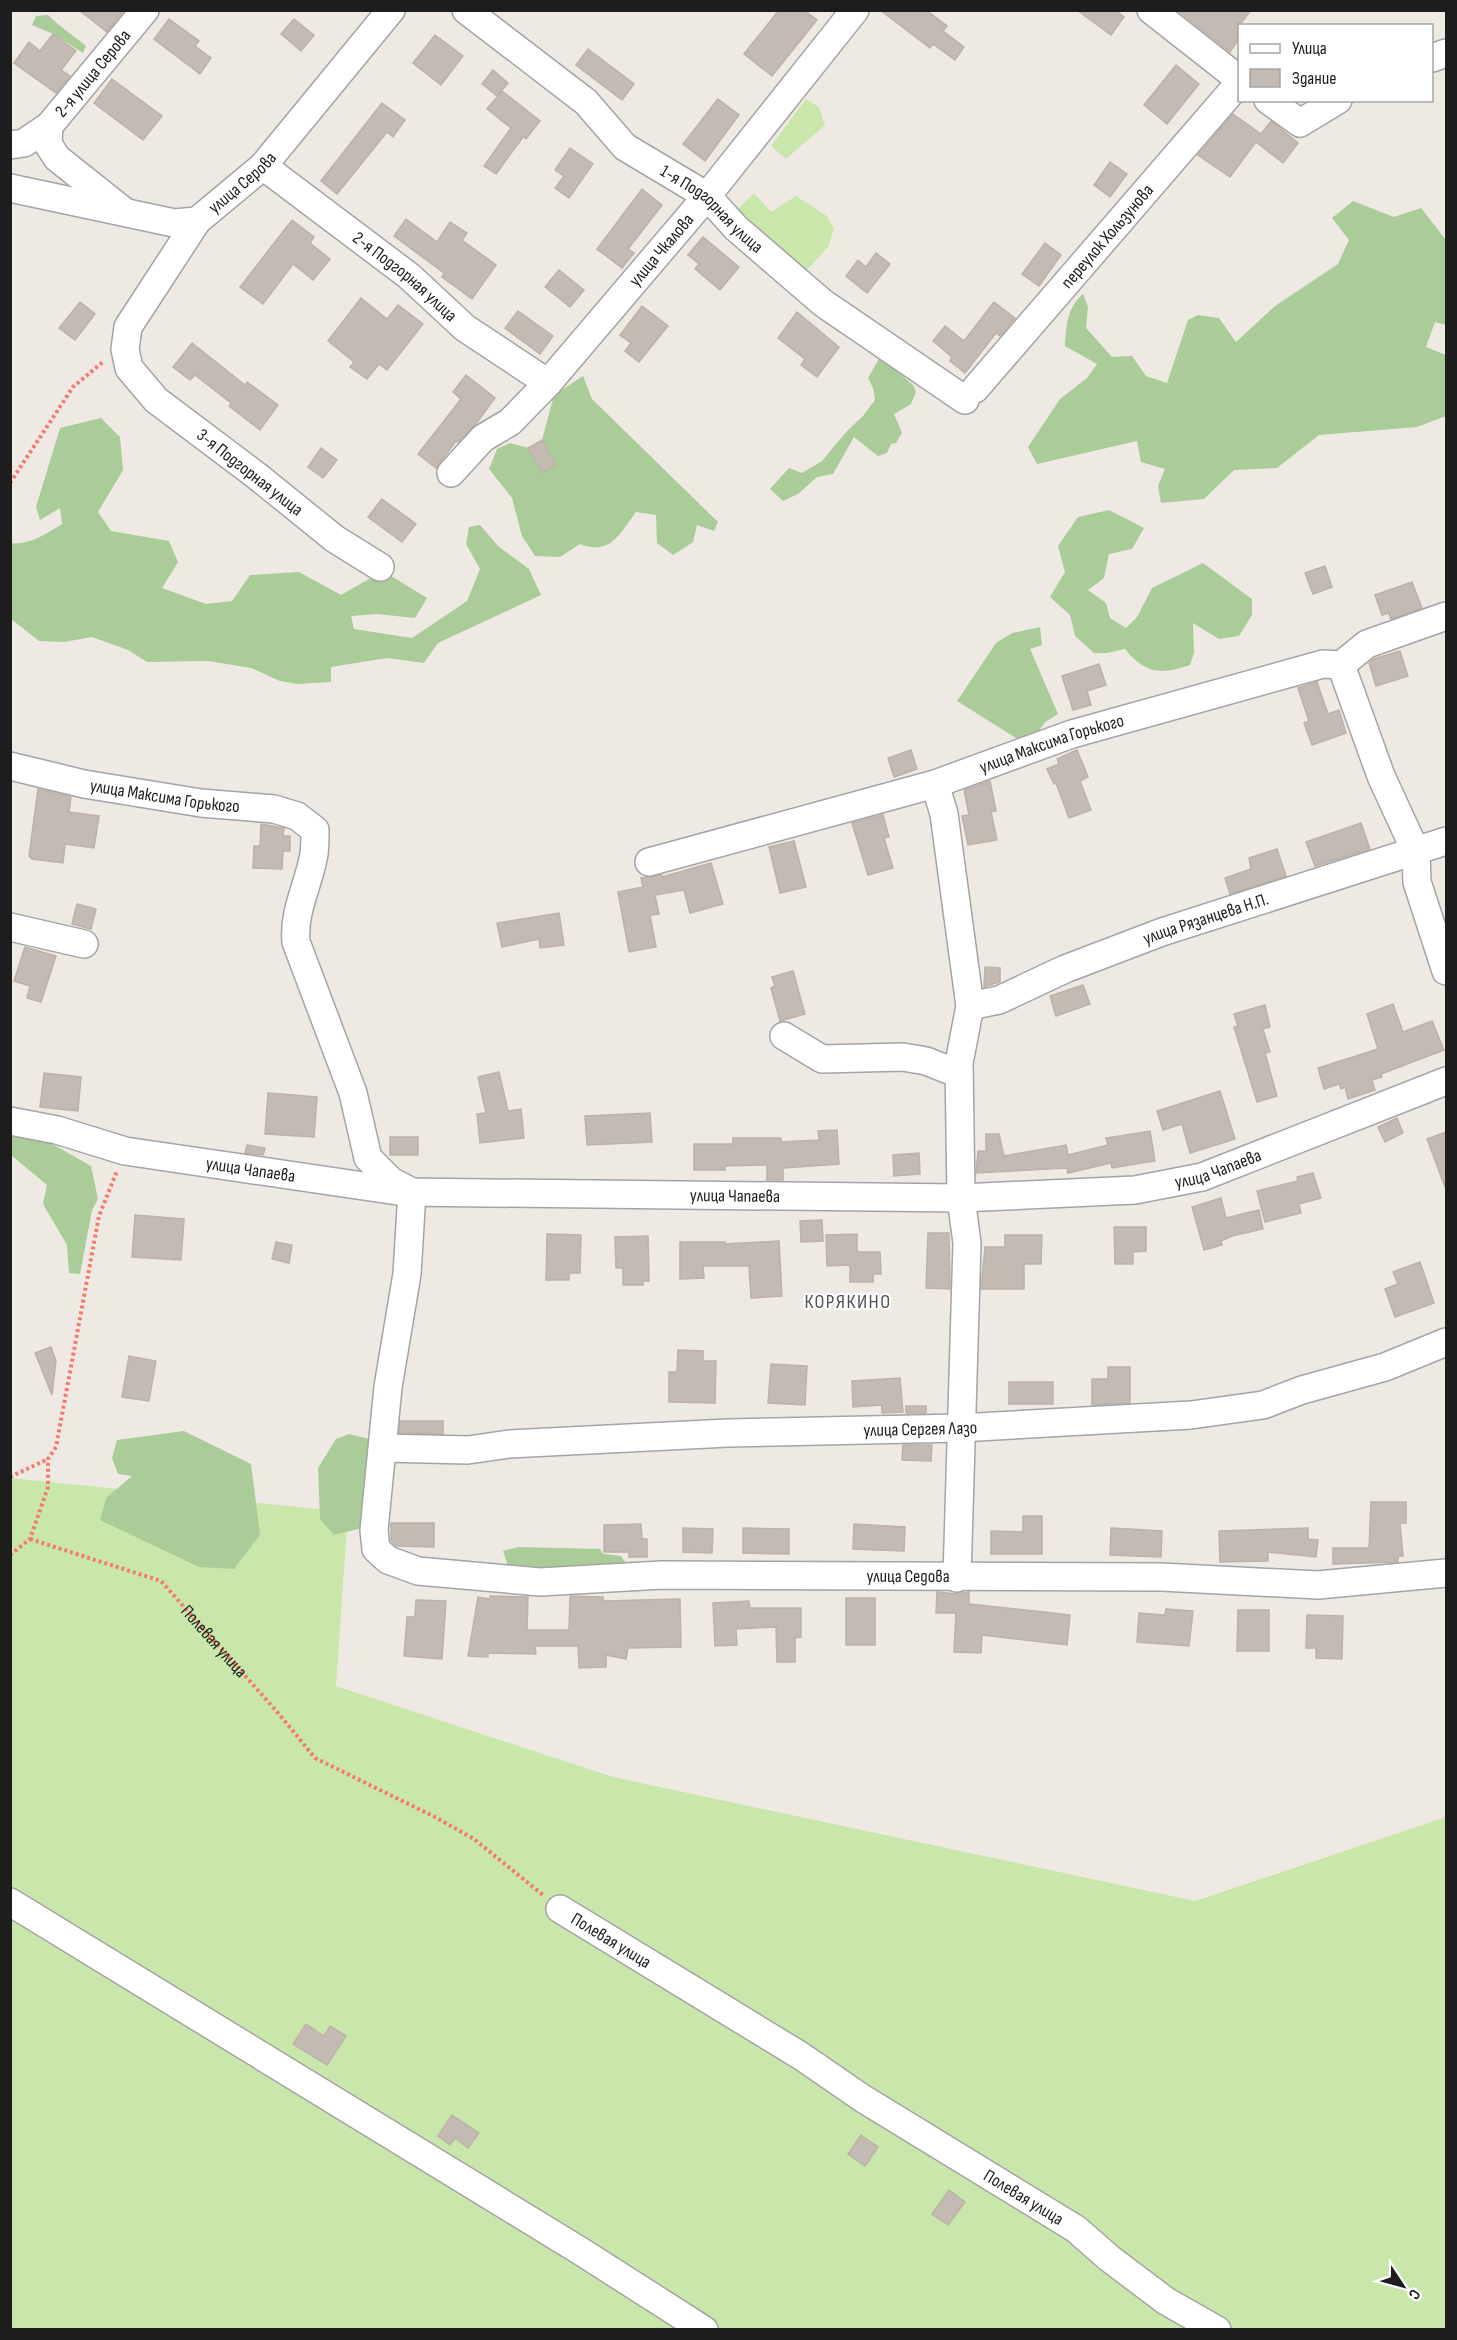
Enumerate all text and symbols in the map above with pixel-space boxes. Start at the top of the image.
legend [1238,24,1433,102]
street label: 2-я улица Серова [51,26,135,122]
text: Улица [1292,38,1327,59]
text: Здание [1292,68,1337,89]
street label: улица Серова [204,148,281,218]
street label: 1-я Подгорная улица [656,161,767,258]
street label: переулок Хользунова [1057,180,1158,293]
street label: улица Чкалова [625,210,698,291]
street label: 2-я Подгорная улица [349,227,461,326]
street label: 3-я Подгорная улица [192,424,307,520]
street label: улица Максима Горького [977,710,1126,778]
street label: улица Максима Горького [88,775,241,817]
street label: улица Рязанцева Н.П. [1140,889,1271,949]
street label: улица Чапаева [1173,1145,1264,1193]
street label: улица Чапаева [204,1153,297,1187]
street label: улица Чапаева [690,1185,780,1207]
district label: КОРЯКИНО [804,1290,892,1314]
street label: улица Сергея Лазо [863,1417,978,1441]
street label: улица Седова [866,1566,950,1587]
street label: Полевая улица [176,1601,252,1682]
street label: Полевая улица [567,1908,655,1973]
street label: Полевая улица [980,2165,1067,2230]
north arrow [1373,2256,1433,2316]
text: С [1404,2285,1424,2303]

